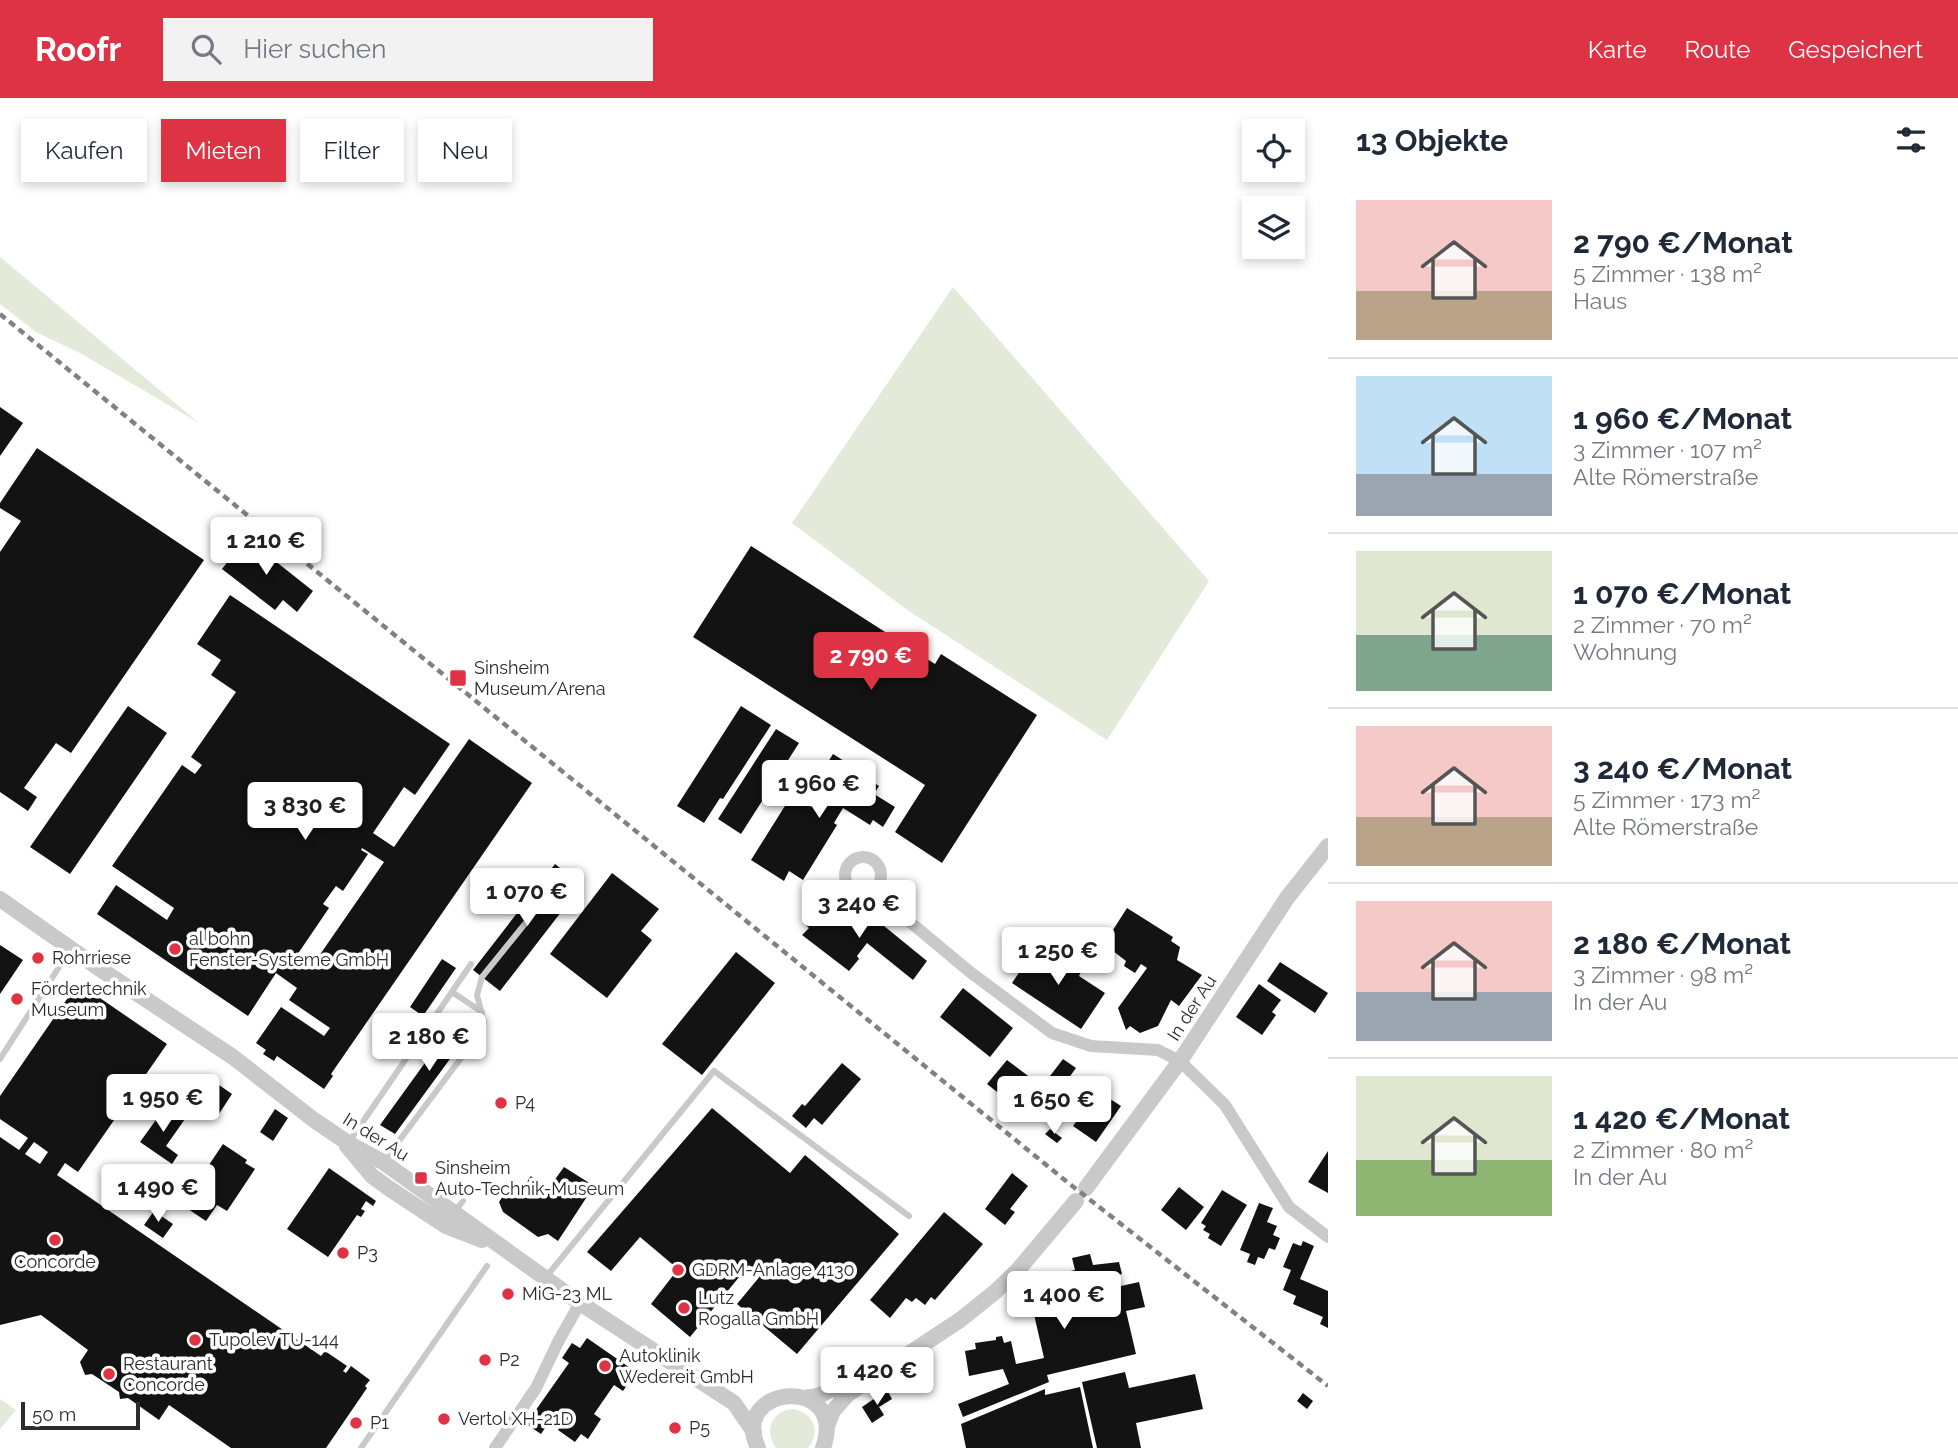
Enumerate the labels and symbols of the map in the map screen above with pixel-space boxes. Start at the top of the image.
pin: 1 210 € [201,518,331,577]
pin: 2 790 € [806,632,936,692]
place label: Sinsheim Museum/Arena [474,657,606,699]
marker: Sinsheim Museum/Arena [448,668,468,688]
pin: 1 960 € [754,760,884,820]
pin: 3 830 € [240,782,370,842]
pin: 1 070 € [462,868,592,928]
pin: 3 240 € [794,880,924,940]
place label: al bohn Fenster-Systeme GmbH [189,928,389,970]
pin: 1 250 € [993,928,1123,987]
marker: al bohn Fenster-Systeme GmbH [167,941,183,957]
place label: Rohrriese [52,947,131,968]
marker: Rohrriese [30,950,46,966]
street label: In der Au [1163,971,1221,1044]
place label: Fördertechnik Museum [31,978,147,1020]
marker: Fördertechnik Museum [9,991,25,1007]
pin: 2 180 € [364,1014,494,1073]
pin: 1 950 € [98,1074,228,1134]
pin: 1 650 € [989,1076,1119,1136]
place label: P4 [515,1092,535,1113]
marker: P4 [493,1095,509,1111]
street label: In der Au [339,1108,413,1165]
place label: Sinsheim Auto-Technik-Museum [435,1157,624,1199]
pin: 1 490 € [93,1164,223,1224]
marker: Sinsheim Auto-Technik-Museum [413,1170,429,1186]
marker: Concorde [47,1232,63,1248]
place label: P3 [357,1242,378,1263]
marker: P3 [335,1245,351,1261]
place label: Concorde [14,1251,96,1272]
place label: GDRM-Anlage 4130 [692,1259,855,1280]
marker: GDRM-Anlage 4130 [670,1262,686,1278]
pin: 1 400 € [999,1272,1129,1331]
place label: MiG-23 ML [522,1283,612,1304]
marker: MiG-23 ML [500,1286,516,1302]
place label: Lutz Rogalla GmbH [698,1287,819,1329]
marker: Lutz Rogalla GmbH [676,1300,692,1316]
place label: Tupolev TU-144 [209,1329,339,1350]
marker: Tupolev TU-144 [187,1332,203,1348]
place label: Autoklinik Wedereit GmbH [619,1345,754,1387]
pin: 1 420 € [812,1348,942,1407]
place label: P2 [499,1349,520,1370]
marker: P2 [477,1352,493,1368]
place label: Restaurant Concorde [123,1353,213,1395]
marker: Autoklinik Wedereit GmbH [597,1358,613,1374]
marker: Restaurant Concorde [101,1366,117,1382]
scale bar [21,1399,140,1431]
place label: Vertol XH-21D [458,1408,573,1429]
marker: Vertol XH-21D [436,1411,452,1427]
place label: P1 [370,1412,389,1433]
marker: P1 [348,1415,364,1431]
place label: P5 [689,1417,710,1438]
marker: P5 [667,1420,683,1436]

